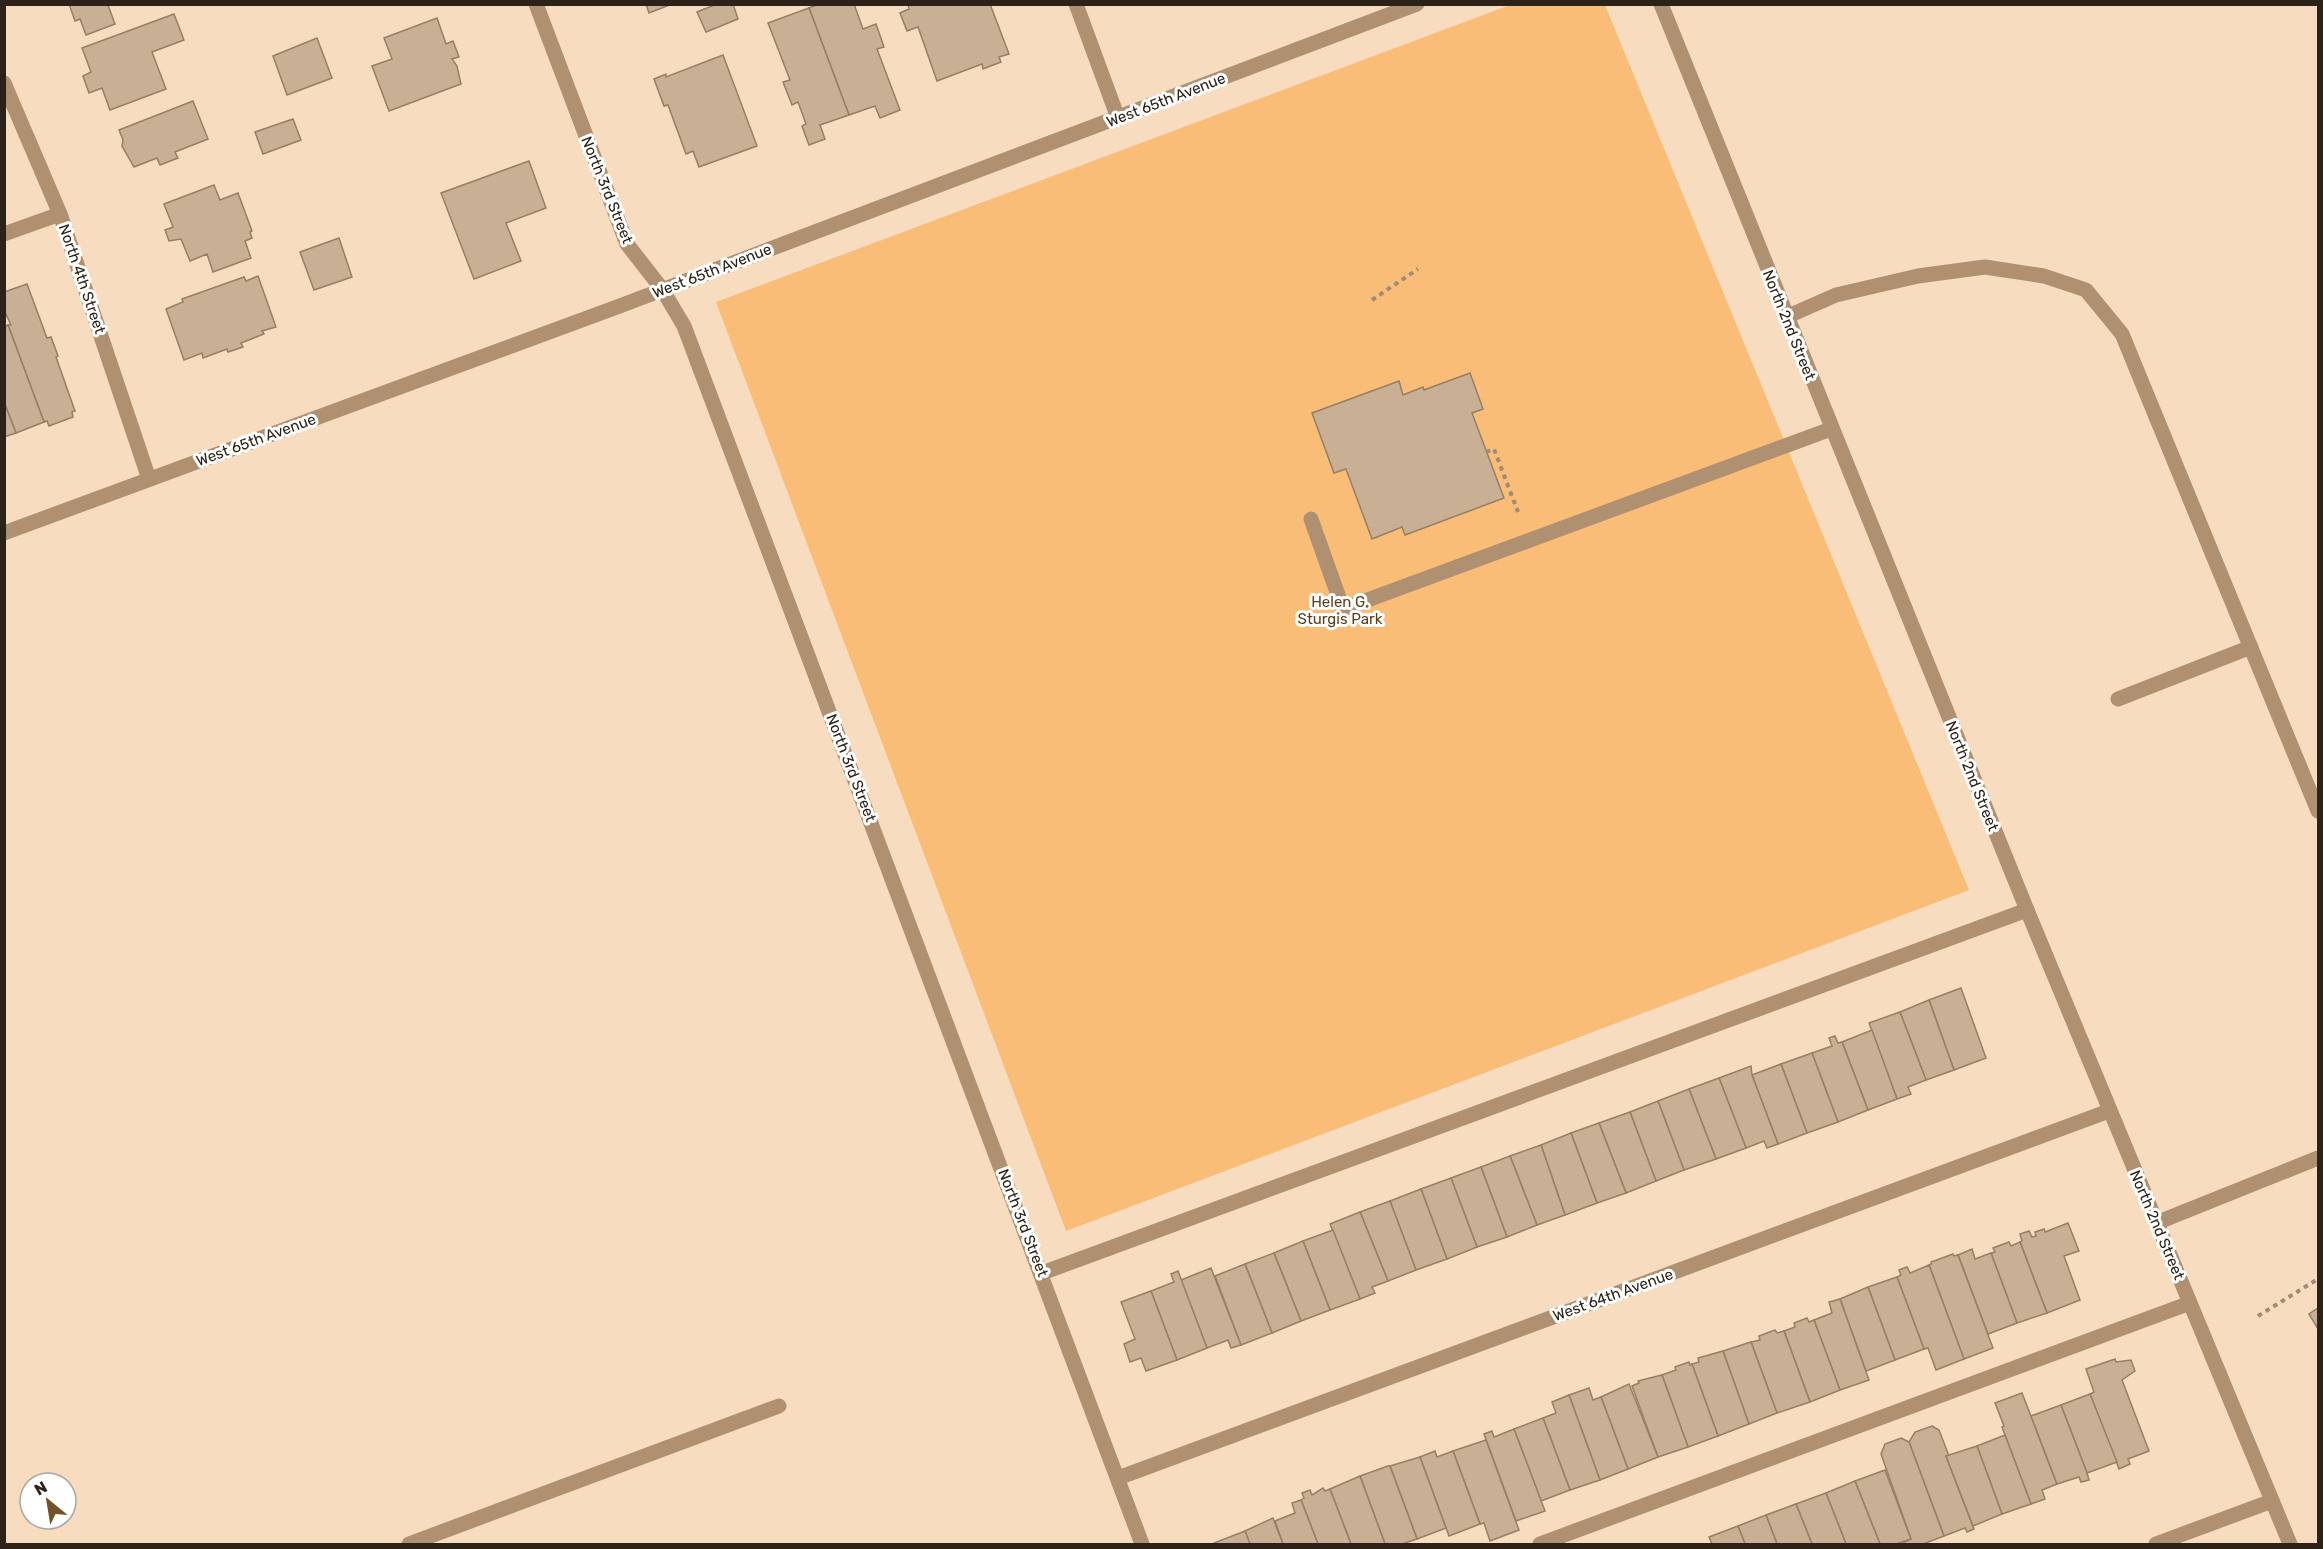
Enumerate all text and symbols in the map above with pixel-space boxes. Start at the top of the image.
street label: West 65th Avenue [1104,69,1228,131]
street label: North 3rd Street [577,134,637,246]
street label: North 4th Street [55,222,109,336]
street label: West 65th Avenue [650,240,774,302]
street label: North 2nd Street [1759,267,1819,383]
street label: West 65th Avenue [194,410,318,470]
park label: Helen G. Sturgis Park [1298,593,1383,628]
street label: North 3rd Street [822,712,880,825]
street label: North 2nd Street [1942,718,2002,834]
street label: North 3rd Street [994,1167,1052,1280]
street label: North 2nd Street [2126,1168,2188,1283]
street label: West 64th Avenue [1551,1265,1675,1325]
north arrow [18,1471,78,1531]
text: N [31,1477,50,1500]

